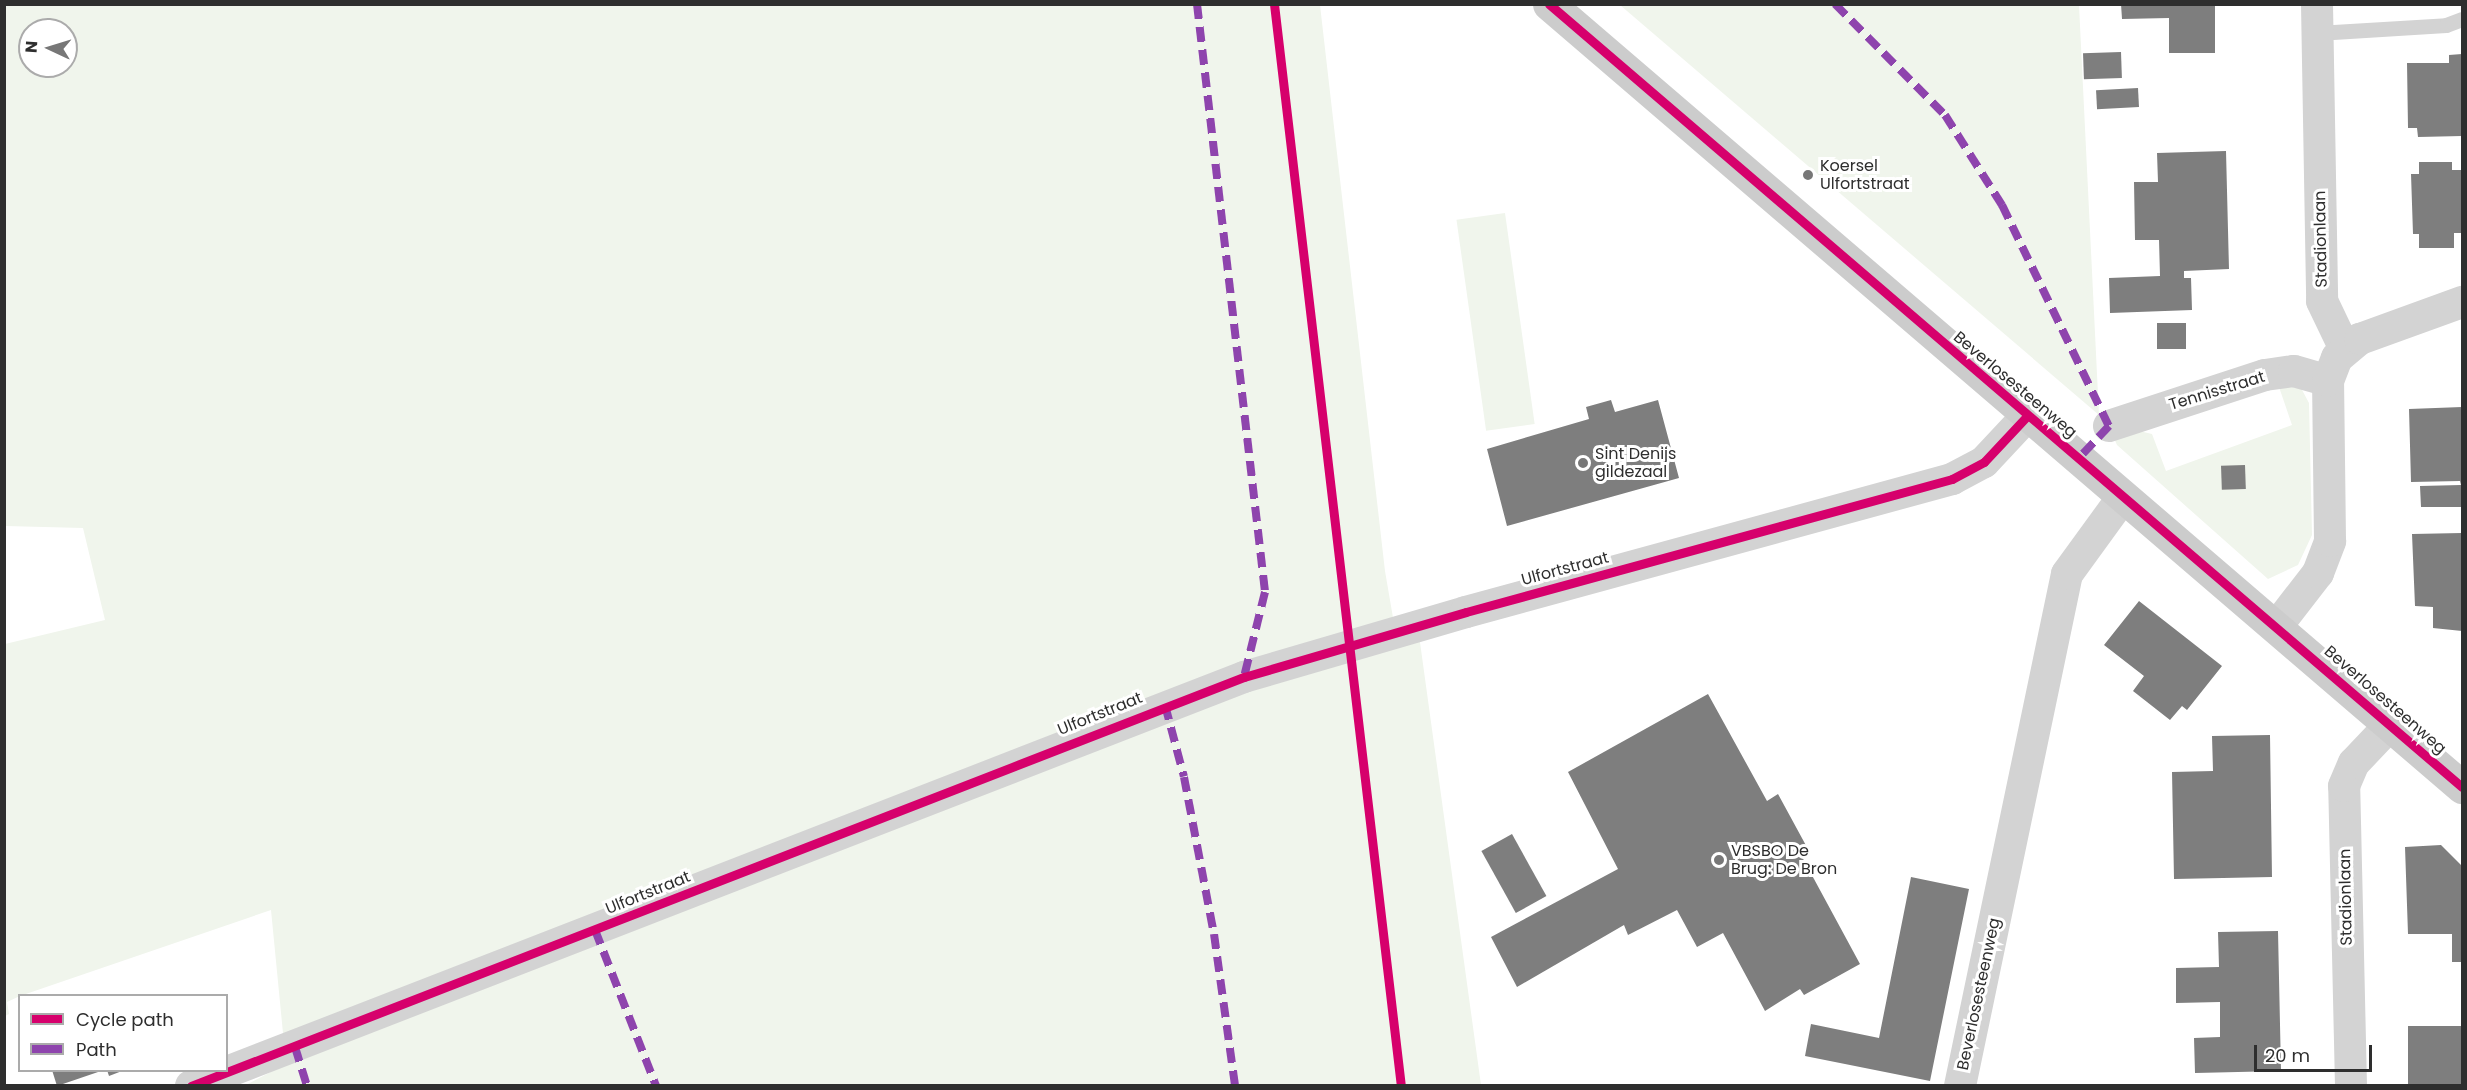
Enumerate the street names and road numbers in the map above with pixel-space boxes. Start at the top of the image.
street label: Stadionlaan [2311,190,2331,288]
street label: Beverlosesteenweg [1949,328,2081,442]
street label: Tennisstraat [2167,367,2267,415]
street label: Ulfortstraat [1519,548,1611,590]
street label: Beverlosesteenweg [2320,642,2450,758]
street label: Ulfortstraat [1055,688,1145,740]
street label: Stadionlaan [2336,848,2356,946]
street label: Ulfortstraat [603,867,693,919]
street label: Beverlosesteenweg [1953,916,2005,1072]

